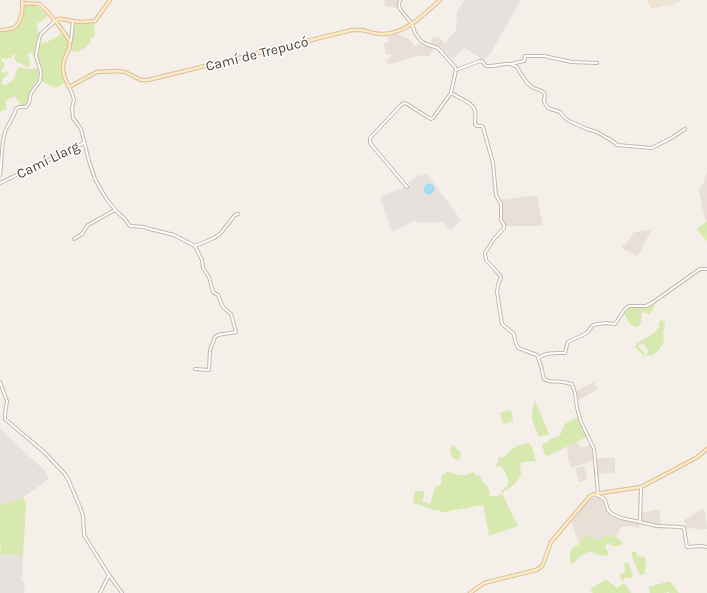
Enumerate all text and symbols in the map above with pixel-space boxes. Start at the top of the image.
street label: Camí de Trepucó [204,33,310,75]
street label: Camí Llarg [14,137,82,182]

